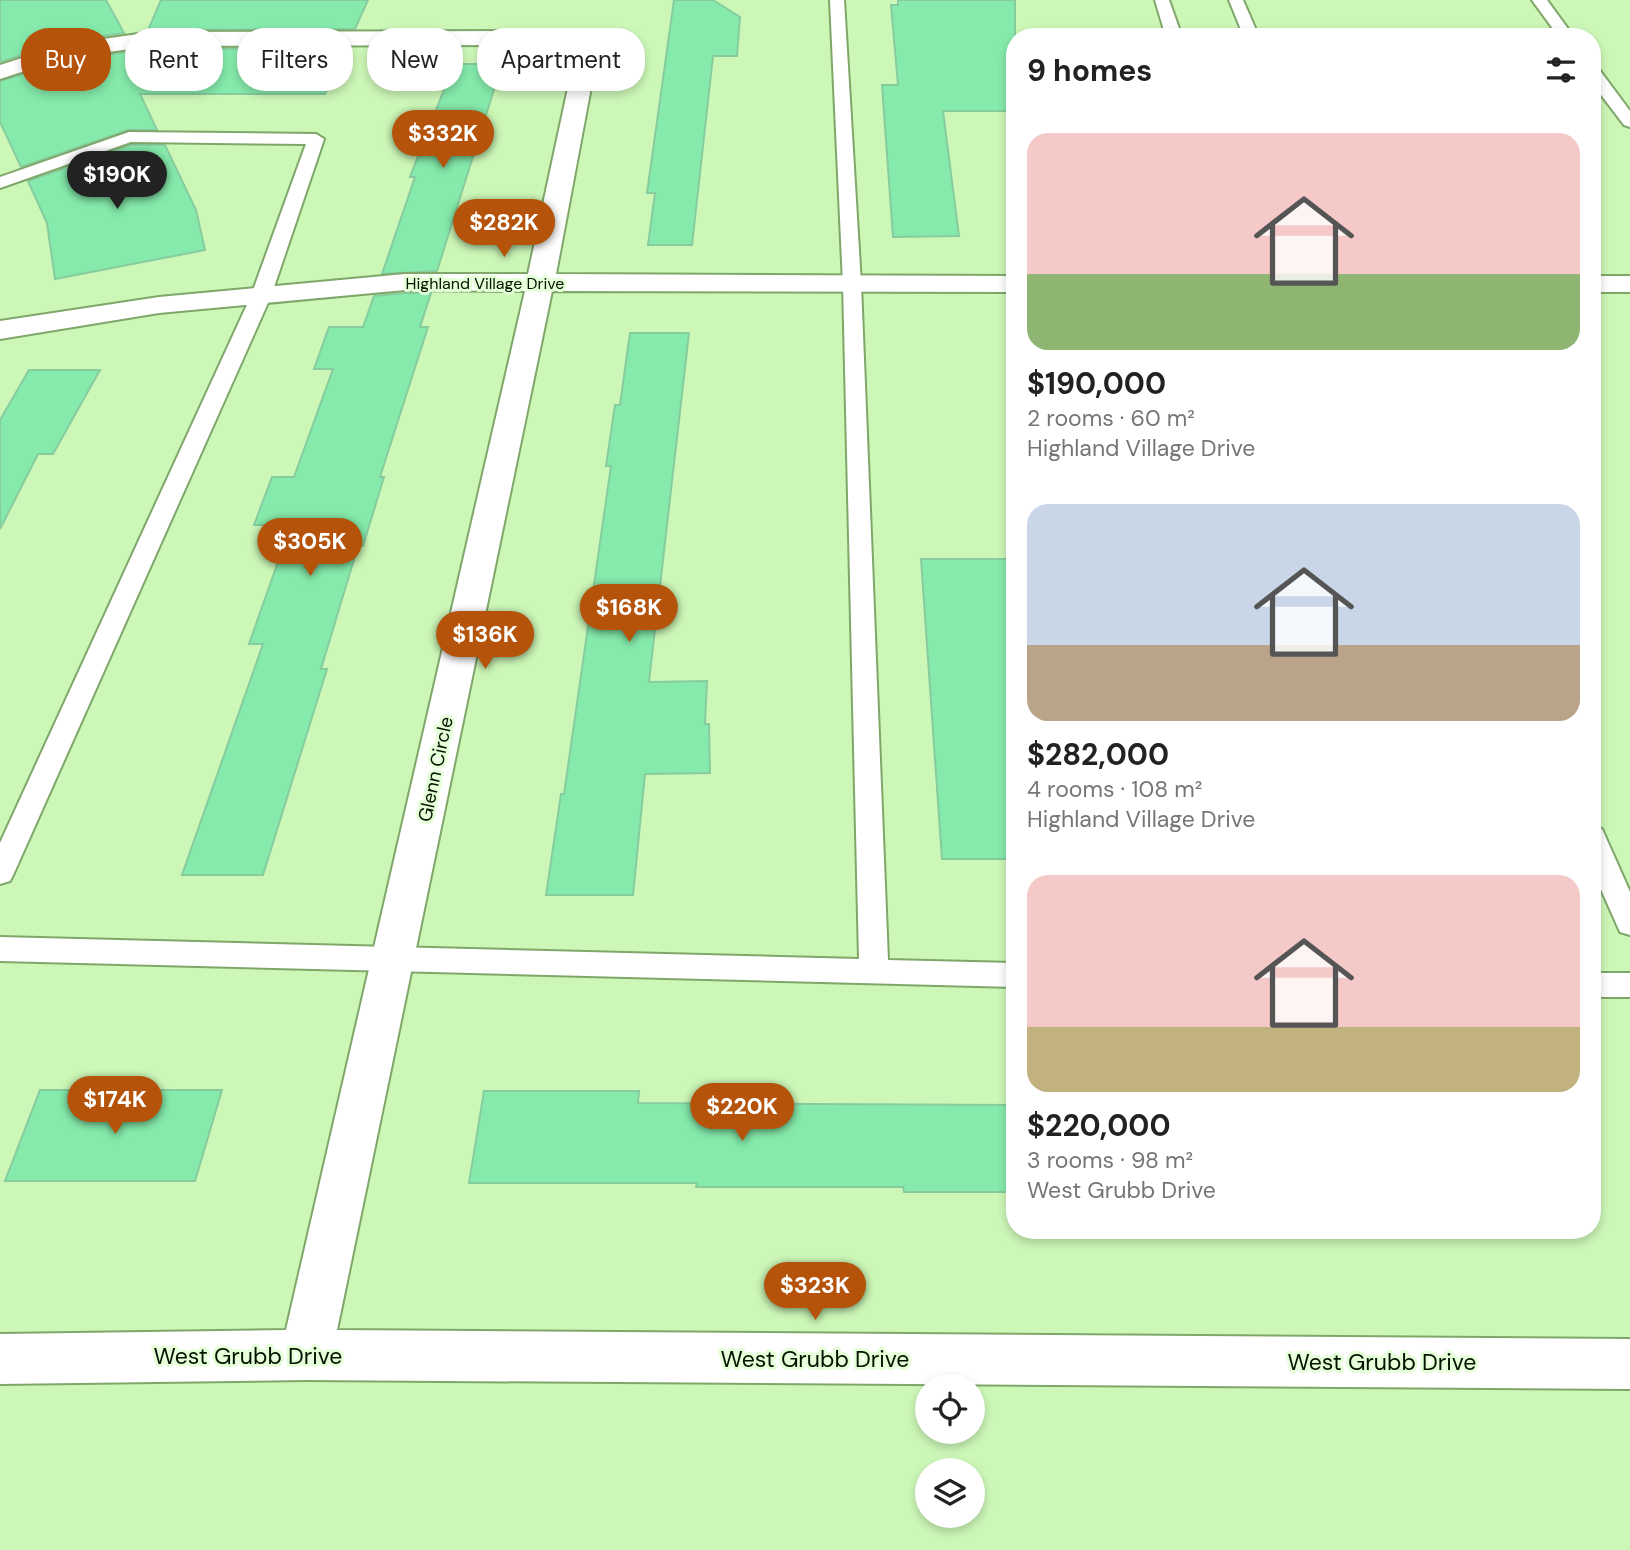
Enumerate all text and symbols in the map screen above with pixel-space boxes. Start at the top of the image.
chip: Buy [21,28,111,91]
chip: Rent [125,28,223,91]
chip: Filters [237,28,353,91]
chip: New [367,28,463,91]
chip: Apartment [477,28,645,91]
text: 9 homes [1027,51,1152,90]
icon: filters [1542,51,1580,89]
pin: $332K [394,110,492,170]
text: $332K [408,118,478,148]
pin: $190K [68,152,166,211]
text: $190K [83,159,151,189]
icon: home [1241,178,1367,304]
pin: $282K [455,200,553,259]
text: $282K [469,207,539,237]
street label: Highland Village Drive [406,273,564,294]
text: $190,000 [1027,364,1166,403]
text: 2 rooms · 60 m² [1027,403,1195,433]
text: Highland Village Drive [1027,433,1255,463]
pin: $305K [261,518,359,578]
text: $305K [273,526,347,556]
icon: home [1241,549,1367,675]
pin: $168K [580,584,678,644]
text: $168K [596,592,662,622]
pin: $136K [436,612,534,671]
text: $136K [452,619,518,649]
street label: Glenn Circle [412,714,459,824]
text: $282,000 [1027,735,1169,774]
text: 4 rooms · 108 m² [1027,774,1202,804]
text: Highland Village Drive [1027,804,1255,834]
icon: home [1241,920,1367,1046]
pin: $174K [66,1076,164,1136]
text: $174K [83,1084,147,1114]
pin: $220K [693,1084,791,1143]
text: $220K [706,1091,778,1121]
text: $220,000 [1027,1106,1171,1145]
text: 3 rooms · 98 m² [1027,1145,1193,1175]
text: West Grubb Drive [1027,1175,1216,1205]
pin: $323K [766,1262,864,1322]
text: $323K [780,1270,850,1300]
street label: West Grubb Drive [154,1341,342,1371]
street label: West Grubb Drive [721,1344,909,1374]
street label: West Grubb Drive [1288,1347,1476,1377]
map controls [915,1374,985,1528]
button: locate [915,1374,985,1444]
button: layers [915,1458,985,1528]

